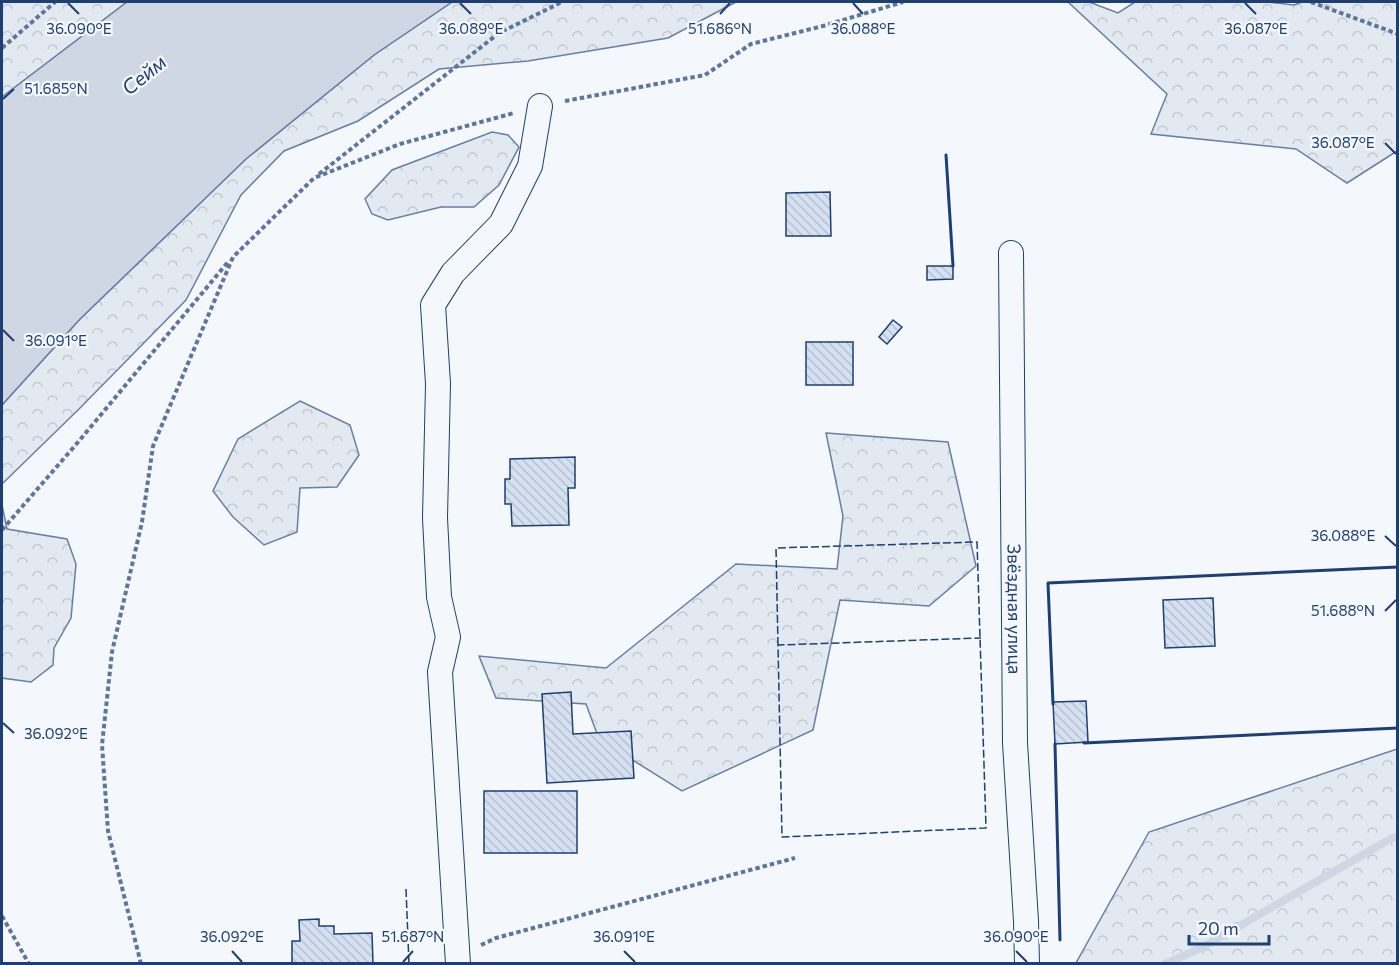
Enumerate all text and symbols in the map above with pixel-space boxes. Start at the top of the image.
text: 36.090°E [46,19,112,37]
text: 36.089°E [439,19,503,37]
text: 51.686°N [688,19,752,37]
text: 36.088°E [831,19,895,37]
text: 36.087°E [1224,19,1288,37]
water label: Сейм [116,49,170,99]
text: 51.685°N [24,79,88,97]
text: 36.087°E [1311,133,1375,151]
text: 36.091°E [25,331,87,349]
text: 36.088°E [1311,526,1375,544]
street label: Звёздная улица [1003,544,1026,674]
text: 51.688°N [1311,601,1375,619]
text: 36.092°E [24,724,88,742]
scale bar [1189,908,1268,946]
text: 20 m [1198,917,1239,939]
text: 36.092°E [200,927,264,945]
text: 51.687°N [382,927,444,945]
text: 36.091°E [593,927,655,945]
text: 36.090°E [983,927,1049,945]

